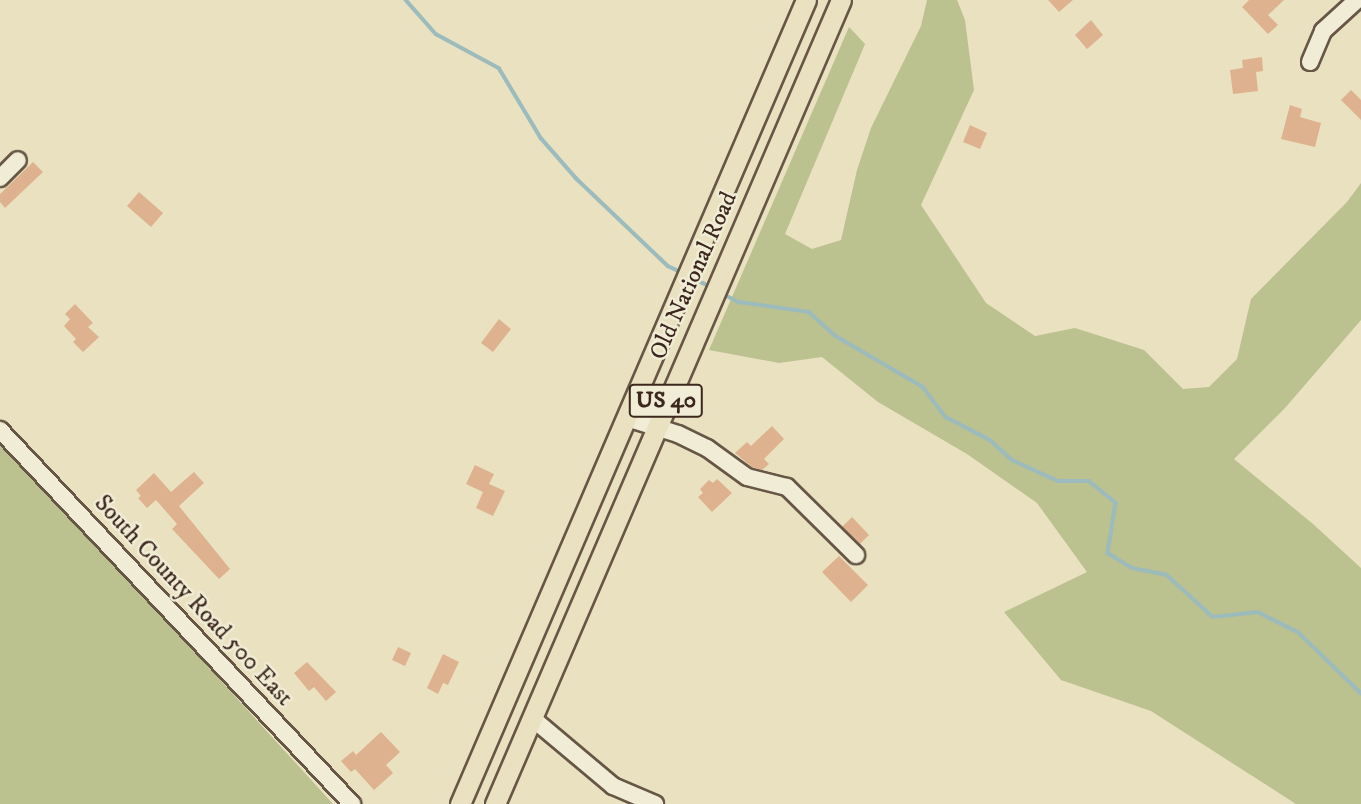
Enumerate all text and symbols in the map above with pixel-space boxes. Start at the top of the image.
street label: Old National Road [644,188,744,364]
road number: US 40 [628,382,704,420]
street label: South County Road 500 East [88,490,298,712]

